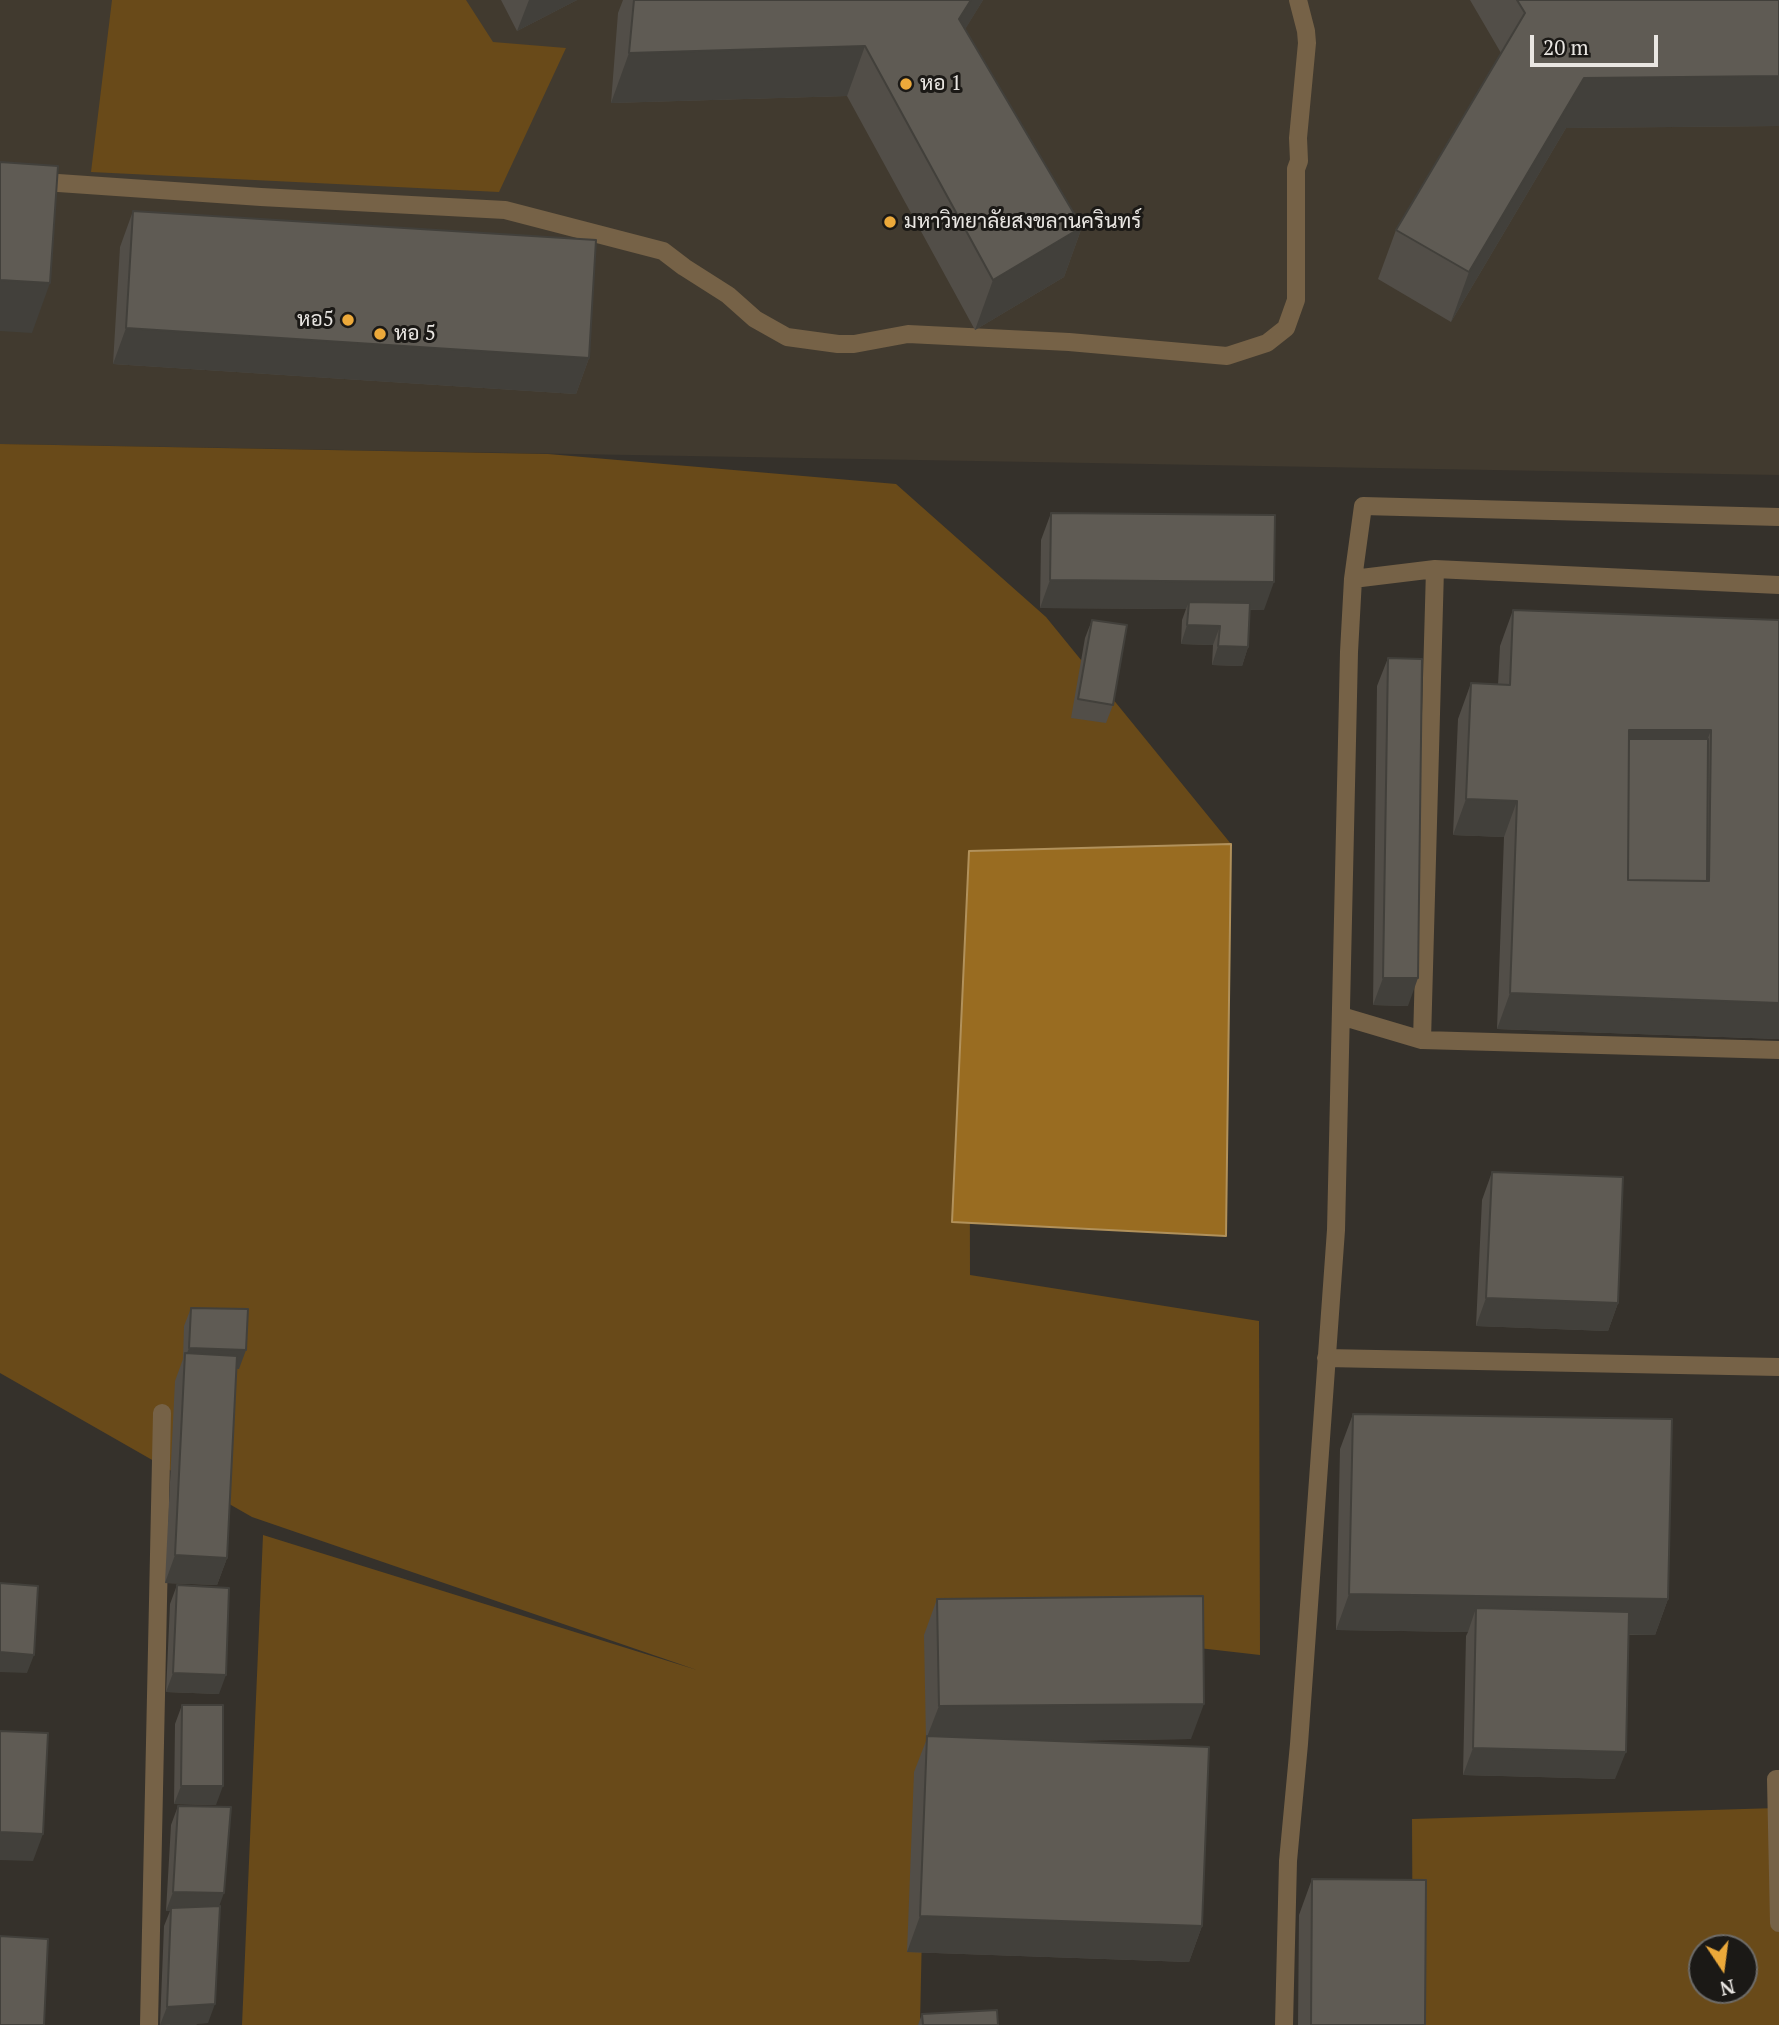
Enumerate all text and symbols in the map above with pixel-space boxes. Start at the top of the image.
scale bar [1534,21,1662,65]
text: 20 m [1543,33,1589,61]
place label: หอ 1 [920,71,962,97]
marker: หอ 1 [898,76,914,92]
place label: มหาวิทยาลัยสงขลานครินทร์ [904,209,1141,235]
marker: มหาวิทยาลัยสงขลานครินทร์ [882,214,898,230]
place label: หอ5 [297,307,334,333]
marker: หอ5 [340,312,356,328]
place label: หอ 5 [394,321,436,347]
marker: หอ 5 [372,326,388,342]
north arrow [1688,1934,1758,2004]
text: N [1718,1974,1737,2002]

